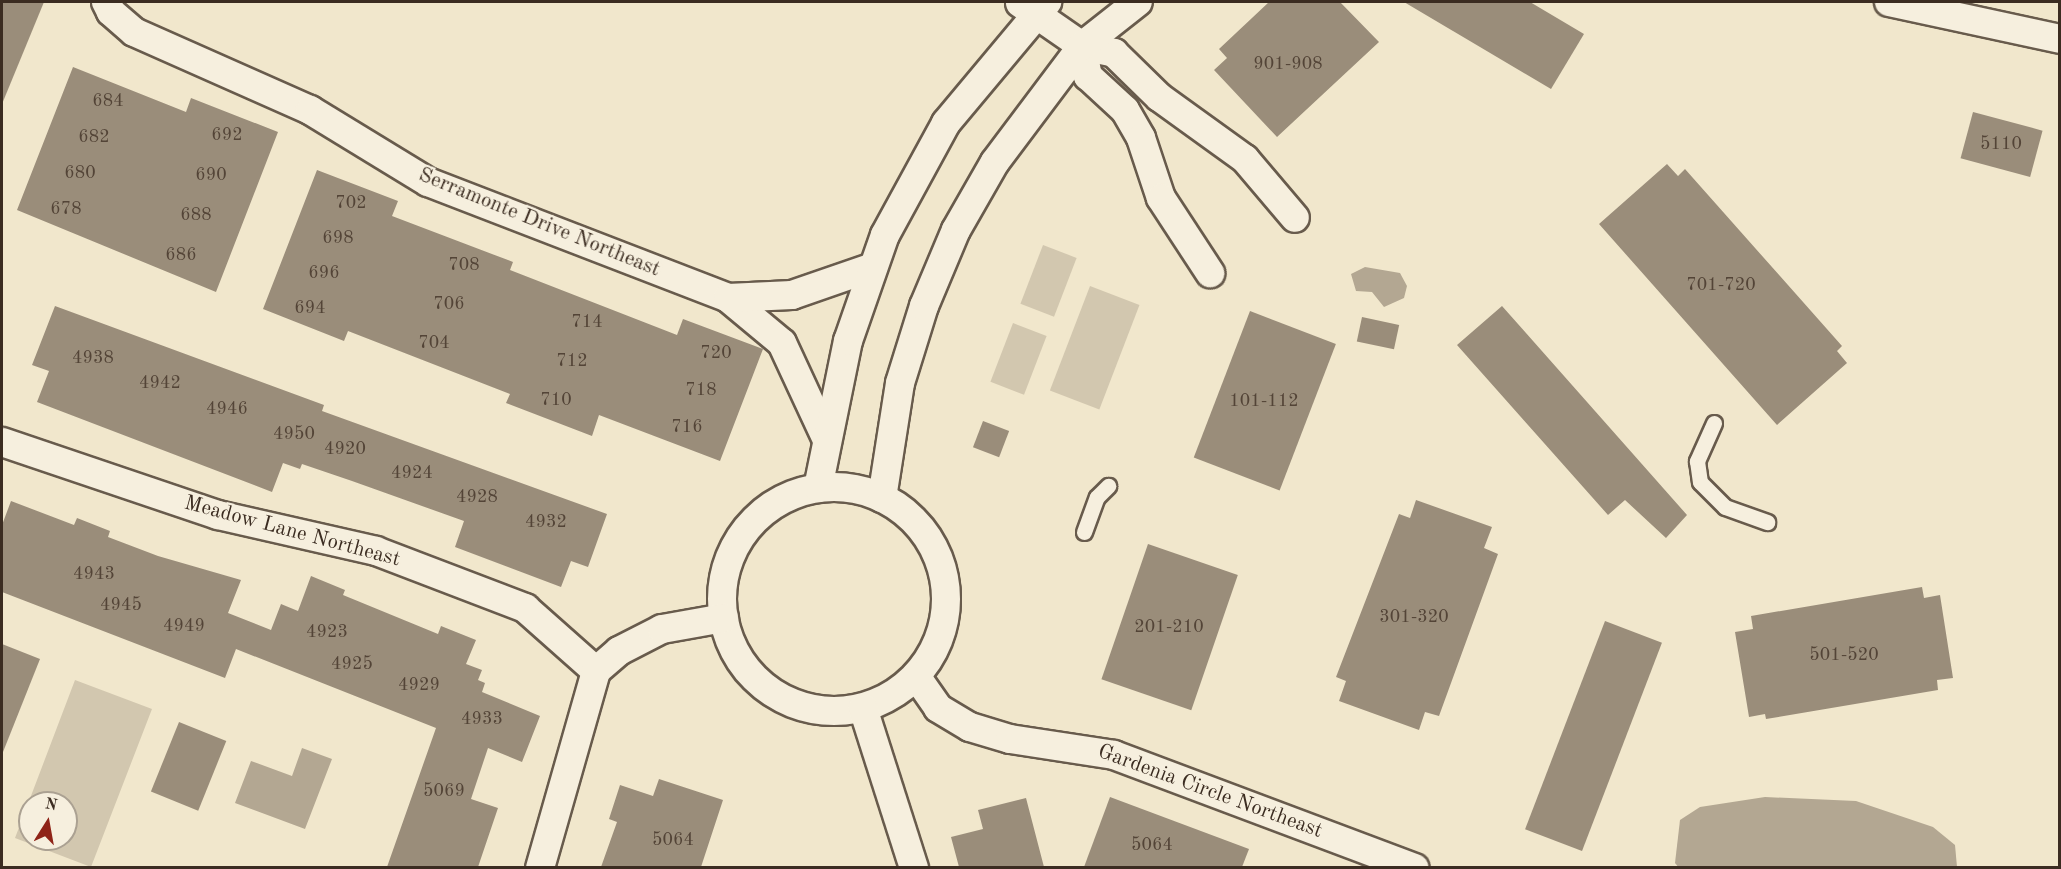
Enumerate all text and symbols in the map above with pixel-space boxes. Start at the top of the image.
house number: 901-908 [1253,53,1323,75]
house number: 684 [92,90,124,112]
house number: 692 [211,124,243,146]
house number: 682 [78,126,110,148]
house number: 5110 [1980,133,2022,155]
house number: 680 [64,162,96,184]
street label: Serramonte Drive Northeast [414,163,664,283]
house number: 690 [195,164,227,186]
house number: 702 [335,192,367,214]
house number: 678 [50,198,82,220]
house number: 688 [180,204,212,226]
house number: 698 [322,227,354,249]
house number: 686 [165,244,197,266]
house number: 708 [448,254,480,276]
house number: 696 [308,262,340,284]
house number: 701-720 [1686,274,1756,296]
house number: 706 [433,293,465,315]
house number: 694 [294,297,326,319]
house number: 714 [571,311,603,333]
house number: 704 [418,332,450,354]
house number: 720 [700,342,732,364]
house number: 4938 [72,347,114,369]
house number: 712 [556,350,588,372]
house number: 4942 [139,372,181,394]
house number: 718 [685,379,717,401]
house number: 710 [540,389,572,411]
house number: 101-112 [1229,390,1299,412]
house number: 4946 [206,398,248,420]
house number: 716 [671,416,703,438]
house number: 4950 [273,423,315,445]
house number: 4920 [324,438,366,460]
house number: 4924 [391,462,433,484]
house number: 4928 [456,486,498,508]
street label: Meadow Lane Northeast [181,491,403,573]
house number: 4932 [525,511,567,533]
house number: 4943 [73,563,115,585]
house number: 4945 [100,594,142,616]
house number: 301-320 [1379,606,1449,628]
house number: 4949 [163,615,205,637]
house number: 201-210 [1134,616,1204,638]
house number: 4923 [306,621,348,643]
house number: 501-520 [1809,644,1879,666]
house number: 4925 [331,653,373,675]
house number: 4929 [398,674,440,696]
house number: 4933 [461,708,503,730]
street label: Gardenia Circle Northeast [1094,740,1326,844]
house number: 5069 [423,780,465,802]
north arrow [18,791,78,851]
text: N [44,796,59,814]
house number: 5064 [652,829,694,851]
house number: 5064 [1131,834,1173,856]

